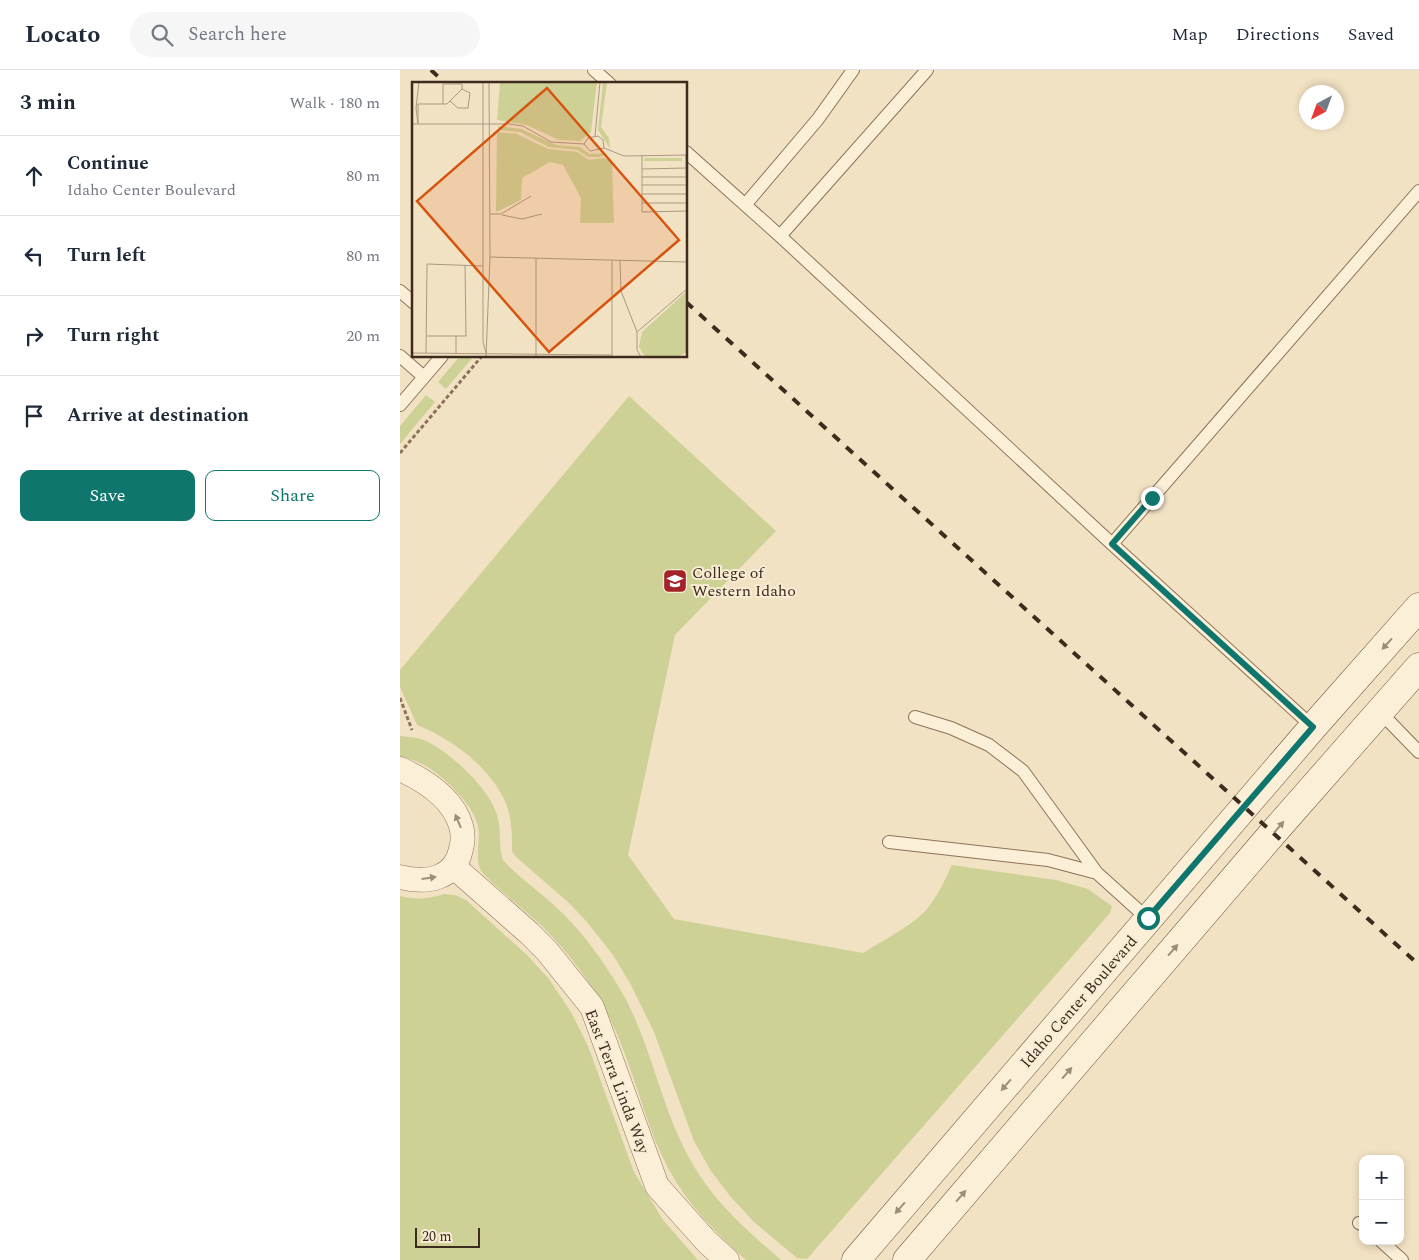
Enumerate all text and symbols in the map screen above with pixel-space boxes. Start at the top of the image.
search box [130,12,480,57]
text: Locato [25,17,100,53]
text: Search here [188,20,287,49]
icon: search [148,21,176,49]
text: Map [1172,21,1208,48]
text: Directions [1236,21,1320,48]
text: Saved [1348,21,1394,48]
inset map [412,82,688,358]
north arrow [1299,85,1344,130]
text: 3 min [20,87,76,119]
text: Walk · 180 m [289,91,380,115]
text: Continue [67,149,149,178]
icon: ahead [20,162,48,190]
text: 80 m [346,164,380,188]
text: Idaho Center Boulevard [67,178,236,202]
text: Turn left [67,241,146,270]
icon: left [20,242,48,270]
text: 80 m [346,244,380,268]
text: Turn right [67,321,160,350]
icon: right [20,322,48,350]
text: 20 m [346,324,380,348]
text: Arrive at destination [67,401,249,430]
icon: arrive [20,402,48,430]
button: Save [20,470,195,521]
button: Share [205,470,380,521]
route end [1141,487,1164,510]
place label: College of Western Idaho [692,561,796,603]
school or university icon: College of Western Idaho [662,568,688,594]
one-way arrow [1381,637,1392,650]
one-way arrow [454,814,462,828]
one-way arrow [1273,821,1285,833]
one-way arrow [421,874,437,882]
route start [1137,907,1160,930]
street label: Idaho Center Boulevard [1014,930,1143,1073]
one-way arrow [1167,944,1179,956]
street label: East Terra Linda Way [578,1006,656,1158]
one-way arrow [1061,1067,1072,1079]
one-way arrow [1001,1079,1012,1091]
map controls [1359,1155,1404,1245]
button: + [1359,1155,1404,1200]
one-way arrow [956,1190,967,1203]
button: − [1359,1200,1404,1245]
one-way arrow [895,1202,906,1215]
scale bar [415,1225,480,1248]
text: 20 m [422,1226,452,1247]

